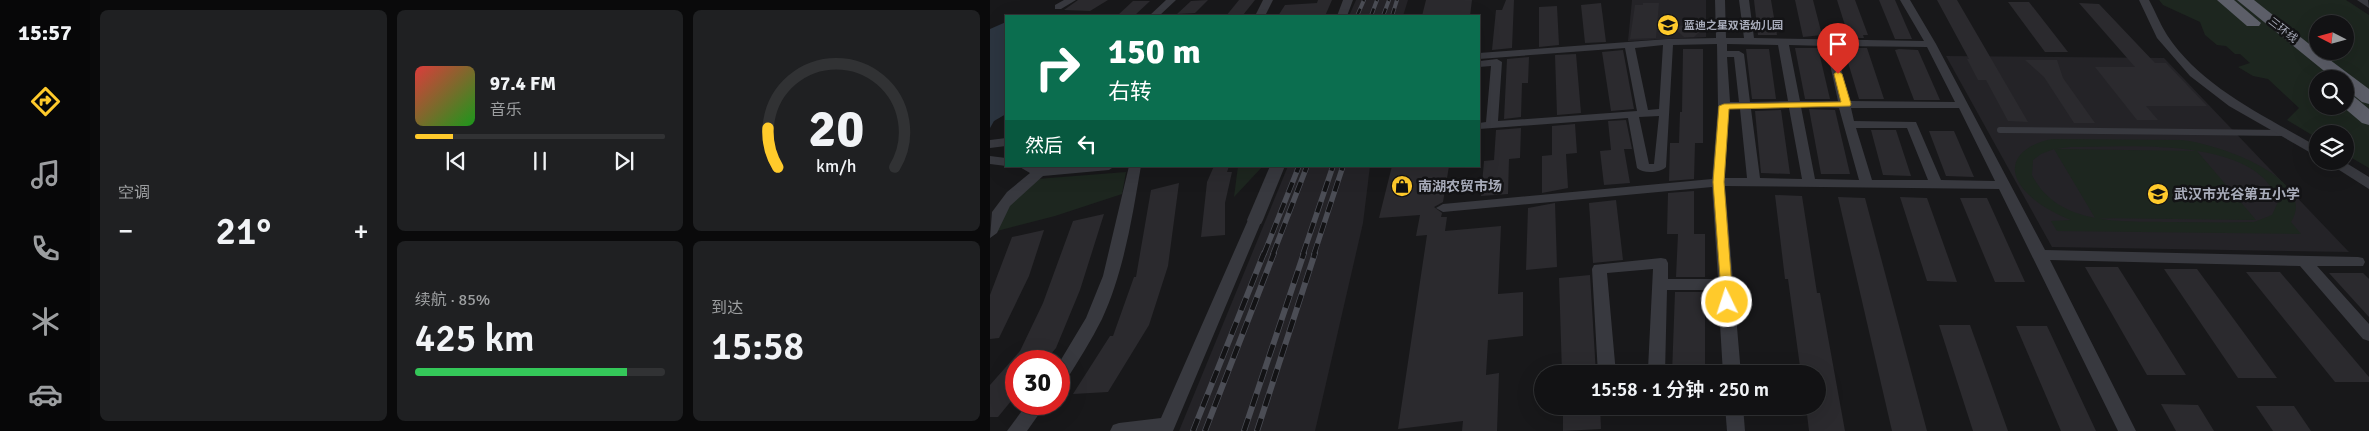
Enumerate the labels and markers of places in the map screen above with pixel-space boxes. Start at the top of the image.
school or university icon: 蓝迪之星双语幼儿园 [1656,13,1680,37]
place label: 蓝迪之星双语幼儿园 [1684,19,1783,32]
pin [1817,23,1859,74]
shop icon: 南湖农贸市场 [1390,174,1414,198]
place label: 南湖农贸市场 [1418,178,1502,195]
school or university icon: 武汉市光谷第五小学 [2146,182,2170,206]
place label: 武汉市光谷第五小学 [2174,186,2300,203]

